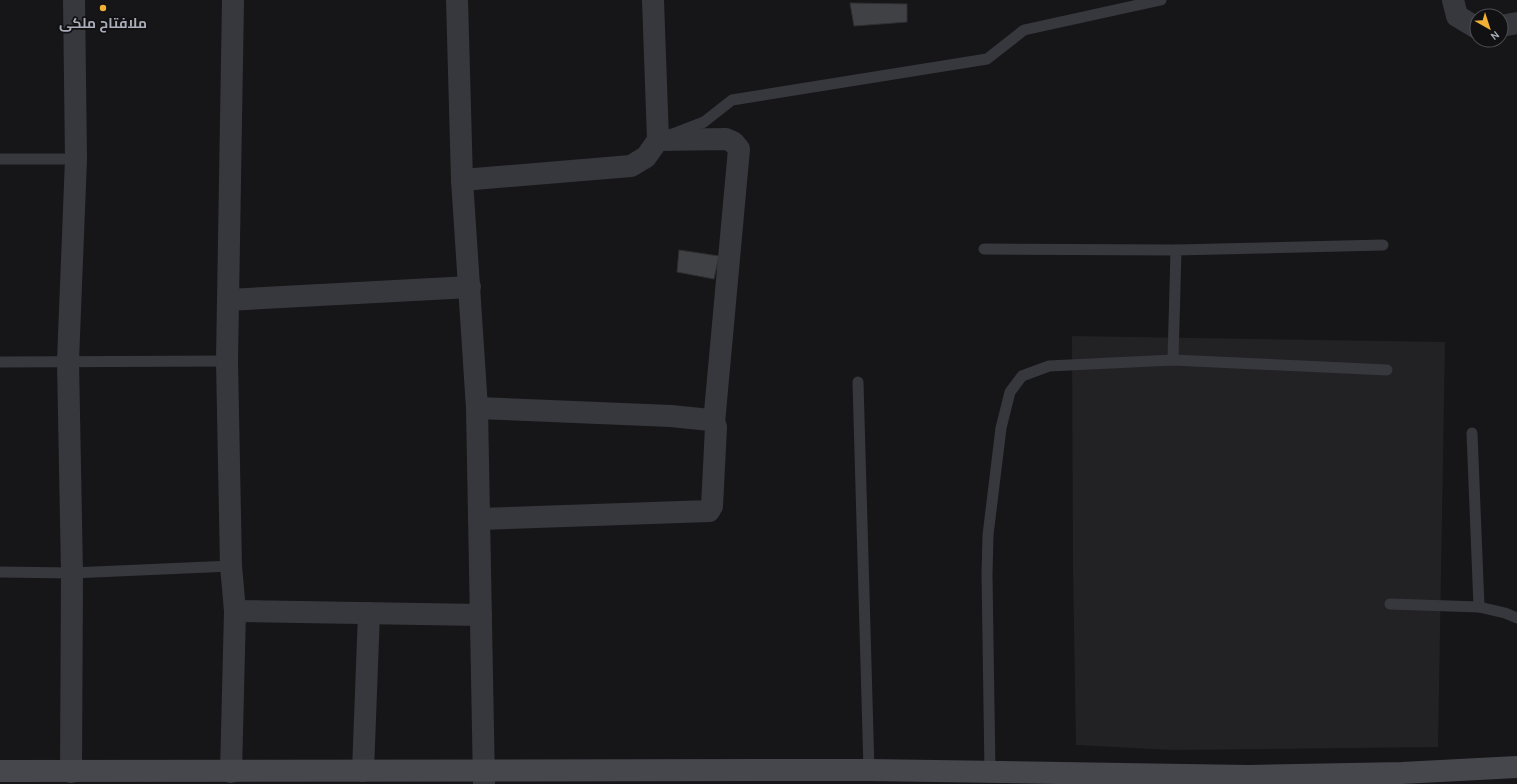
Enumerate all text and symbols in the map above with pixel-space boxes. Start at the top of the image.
marker: ملافتاح ملکی [98,3,108,13]
north arrow [1469,8,1509,48]
place label: ملافتاح ملکی [59,15,147,33]
text: N [1488,28,1502,43]

